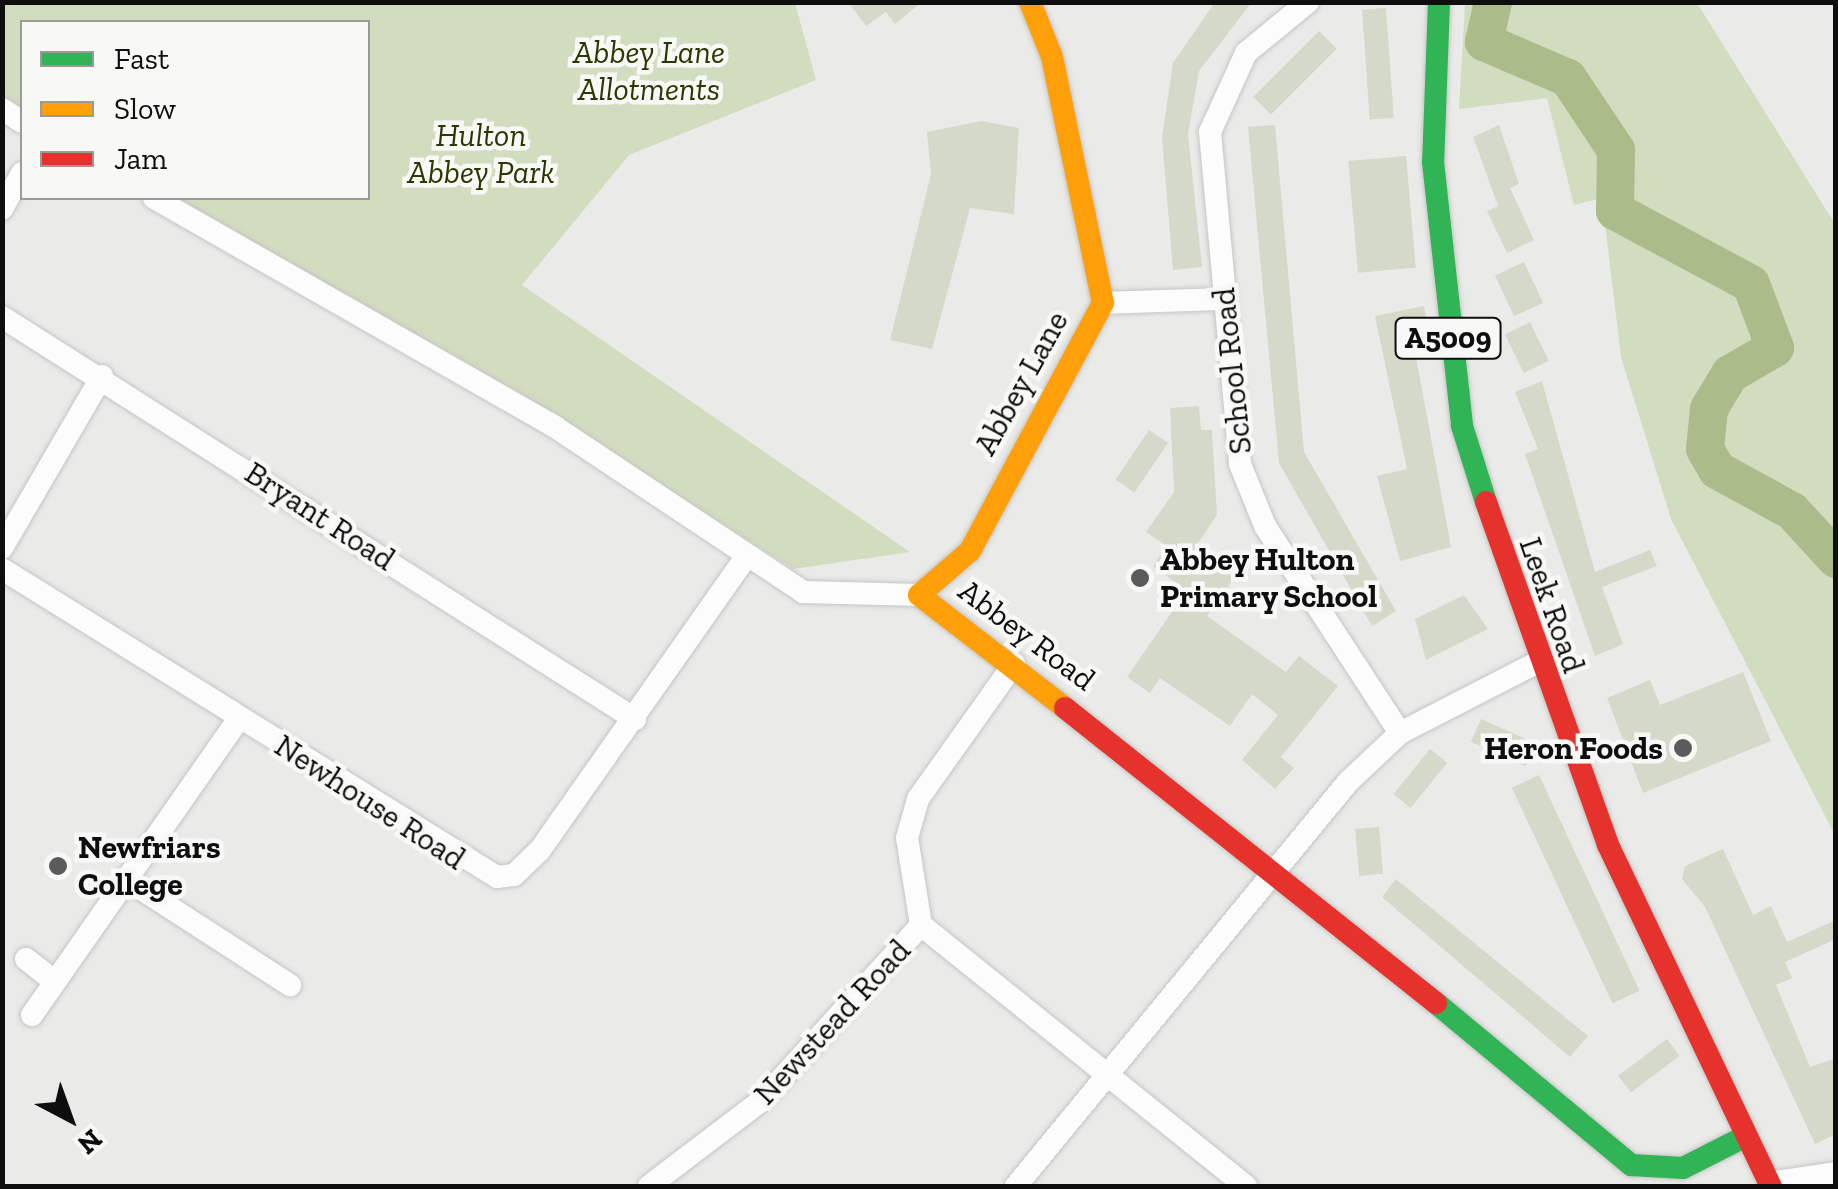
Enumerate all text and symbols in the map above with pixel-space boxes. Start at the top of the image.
legend [20,20,370,200]
park label: Abbey Lane Allotments [573,34,725,109]
text: Fast [114,41,169,77]
text: Slow [114,91,176,127]
park label: Hulton Abbey Park [407,117,555,192]
text: Jam [114,141,167,177]
street label: School Road [1204,286,1260,456]
street label: Abbey Lane [966,304,1076,462]
road number: A5009 [1393,313,1503,363]
street label: Bryant Road [238,453,402,579]
street label: Leek Road [1511,532,1593,678]
place label: Abbey Hulton Primary School [1160,541,1378,616]
marker: Abbey Hulton Primary School [1129,567,1151,589]
street label: Abbey Road [951,571,1103,699]
street label: Newhouse Road [268,726,472,878]
place label: Heron Foods [1484,729,1663,767]
marker: Heron Foods [1672,737,1694,759]
place label: Newfriars College [78,829,221,904]
marker: Newfriars College [47,855,69,877]
street label: Newstead Road [746,931,918,1113]
north arrow [20,1069,120,1169]
text: N [71,1123,109,1161]

